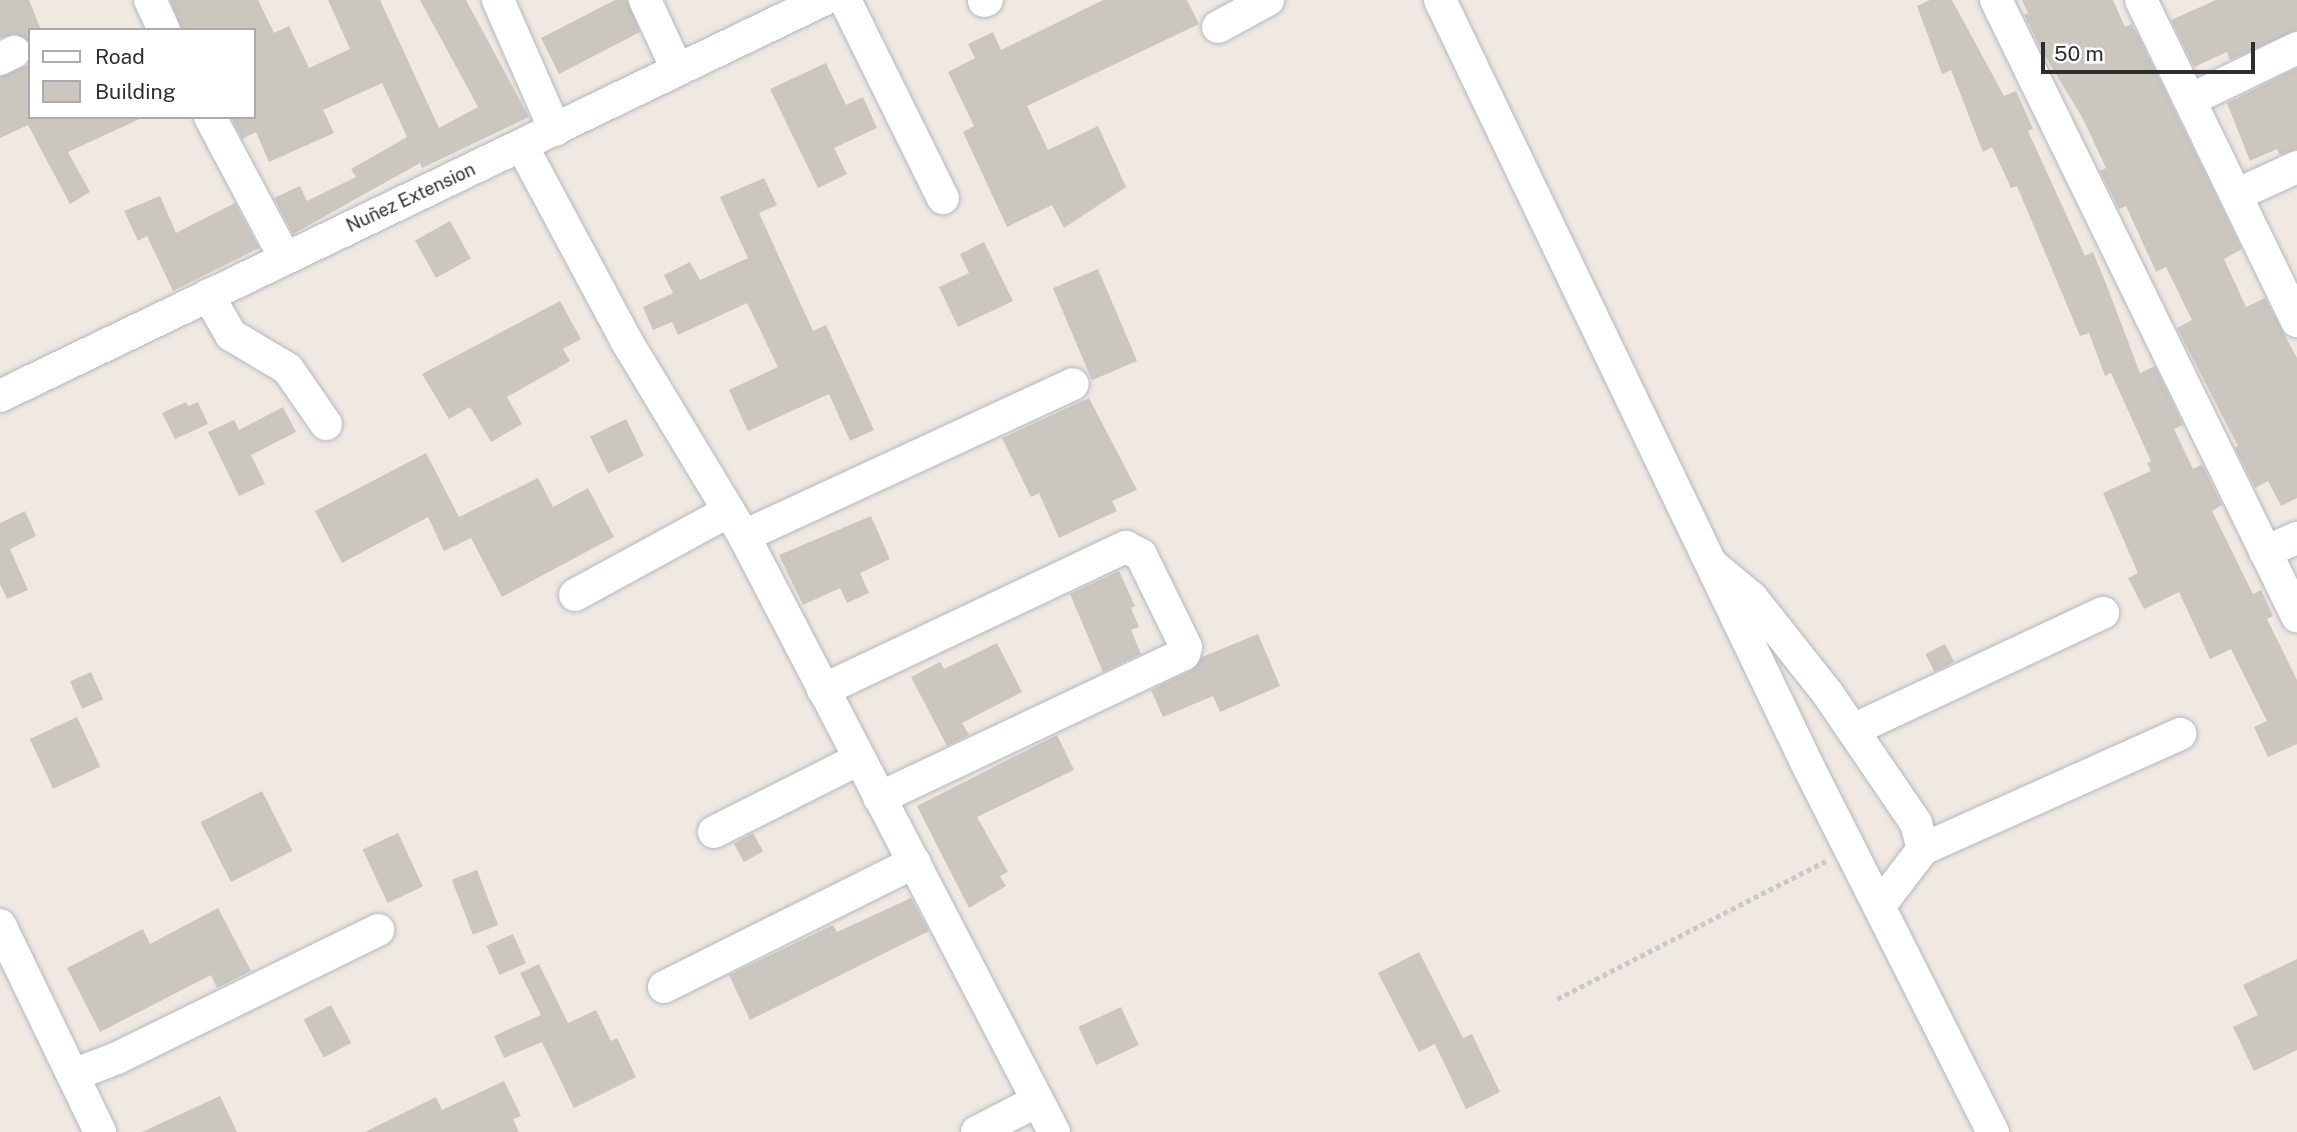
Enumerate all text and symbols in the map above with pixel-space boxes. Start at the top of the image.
legend [28,28,256,119]
scale bar [2045,28,2258,72]
text: 50 m [2054,41,2104,66]
text: Road [95,44,145,69]
text: Building [95,79,176,104]
street label: Nuñez Extension [343,159,479,237]

